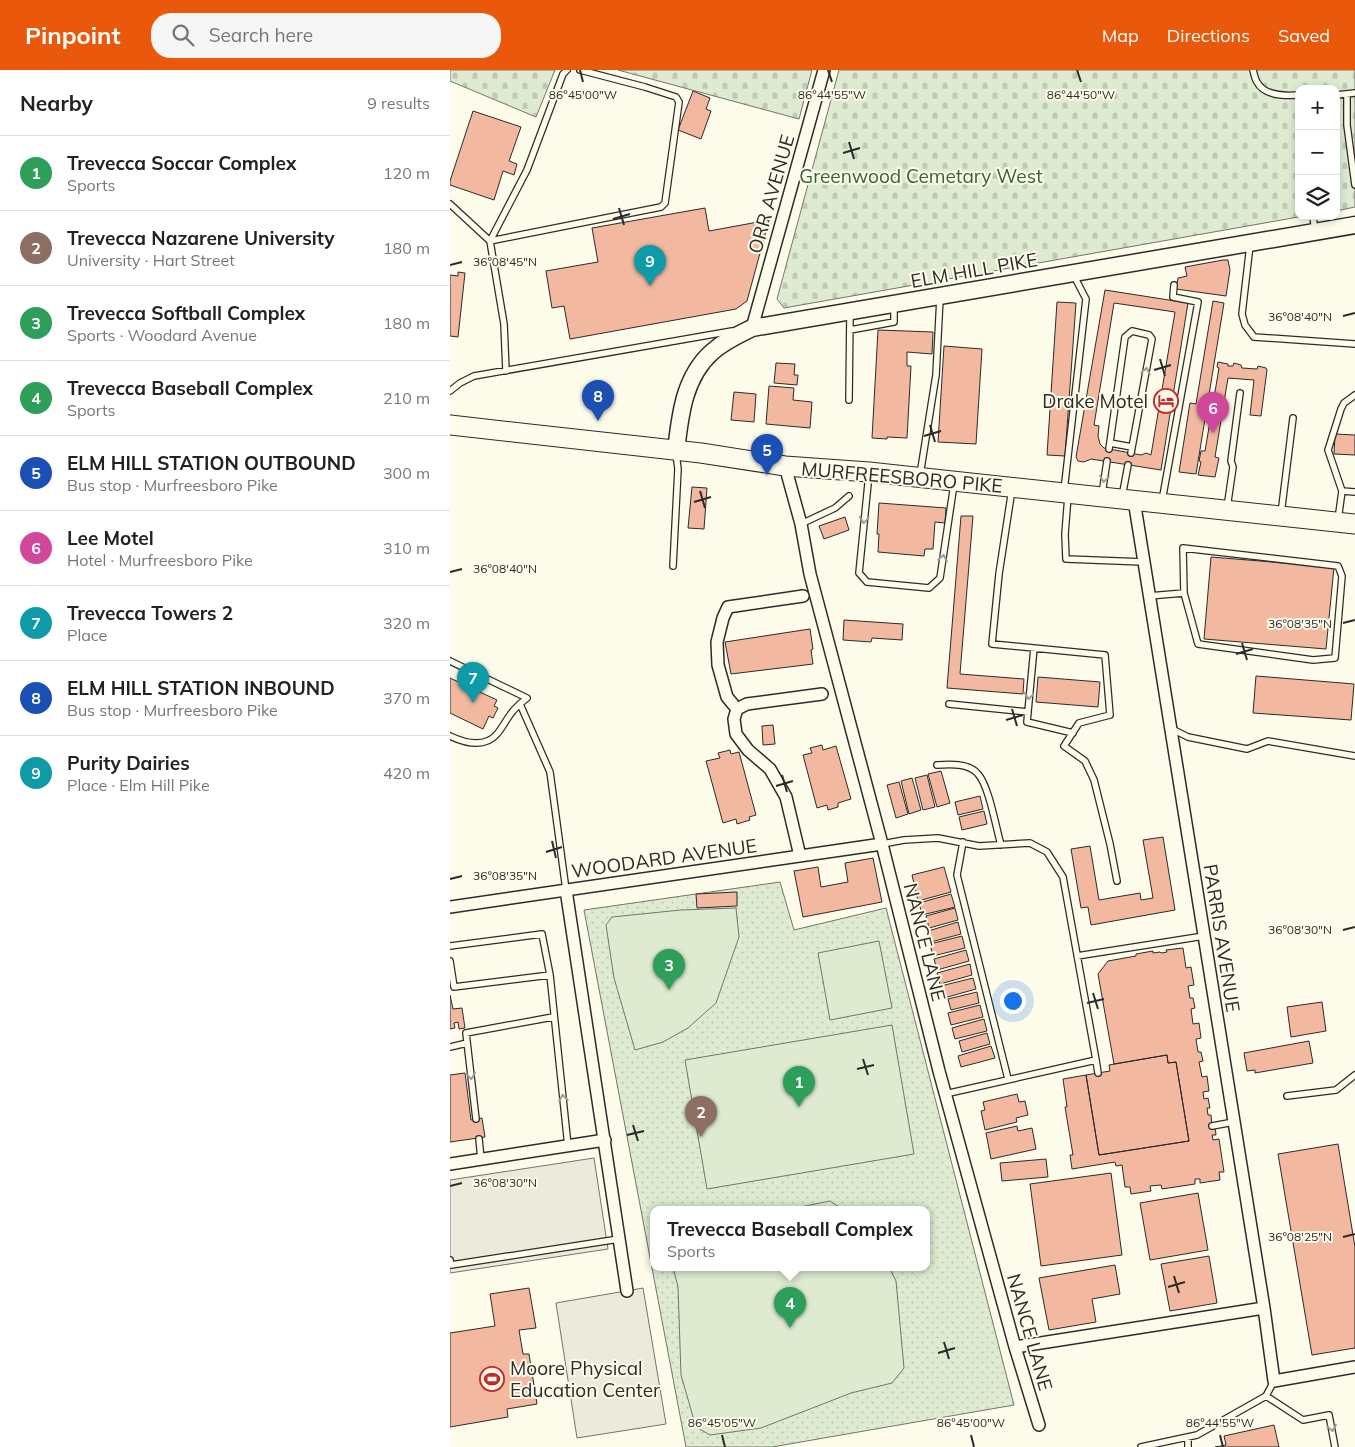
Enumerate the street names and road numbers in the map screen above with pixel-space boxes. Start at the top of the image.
street label: ORR AVENUE [743,132,799,256]
street label: ELM HILL PIKE [909,247,1039,293]
street label: MURFREESBORO PIKE [800,456,1004,498]
street label: WOODARD AVENUE [570,833,758,883]
street label: PARRIS AVENUE [1198,862,1246,1014]
street label: NANCE LANE [899,881,951,1003]
street label: NANCE LANE [1002,1271,1058,1393]

